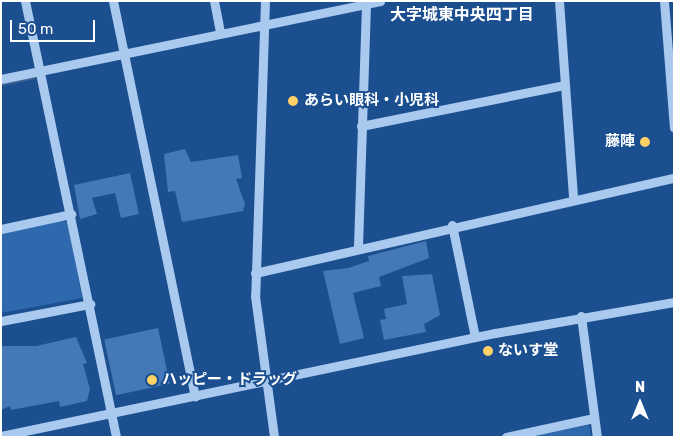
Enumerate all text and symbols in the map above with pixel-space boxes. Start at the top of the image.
district label: 大字城東中央四丁目 [390,5,534,25]
scale bar [12,10,98,42]
text: 50 m [18,20,53,38]
place label: あらい眼科・小児科 [304,92,439,110]
marker: あらい眼科・小児科 [286,94,300,108]
place label: 藤陣 [605,133,635,151]
marker: 藤陣 [639,136,651,148]
place label: ないす堂 [498,342,558,360]
marker: ないす堂 [482,345,494,357]
place label: ハッピー・ドラッグ [162,371,297,389]
marker: ハッピー・ドラッグ [146,374,158,386]
north arrow [615,378,665,428]
text: N [635,379,645,396]

